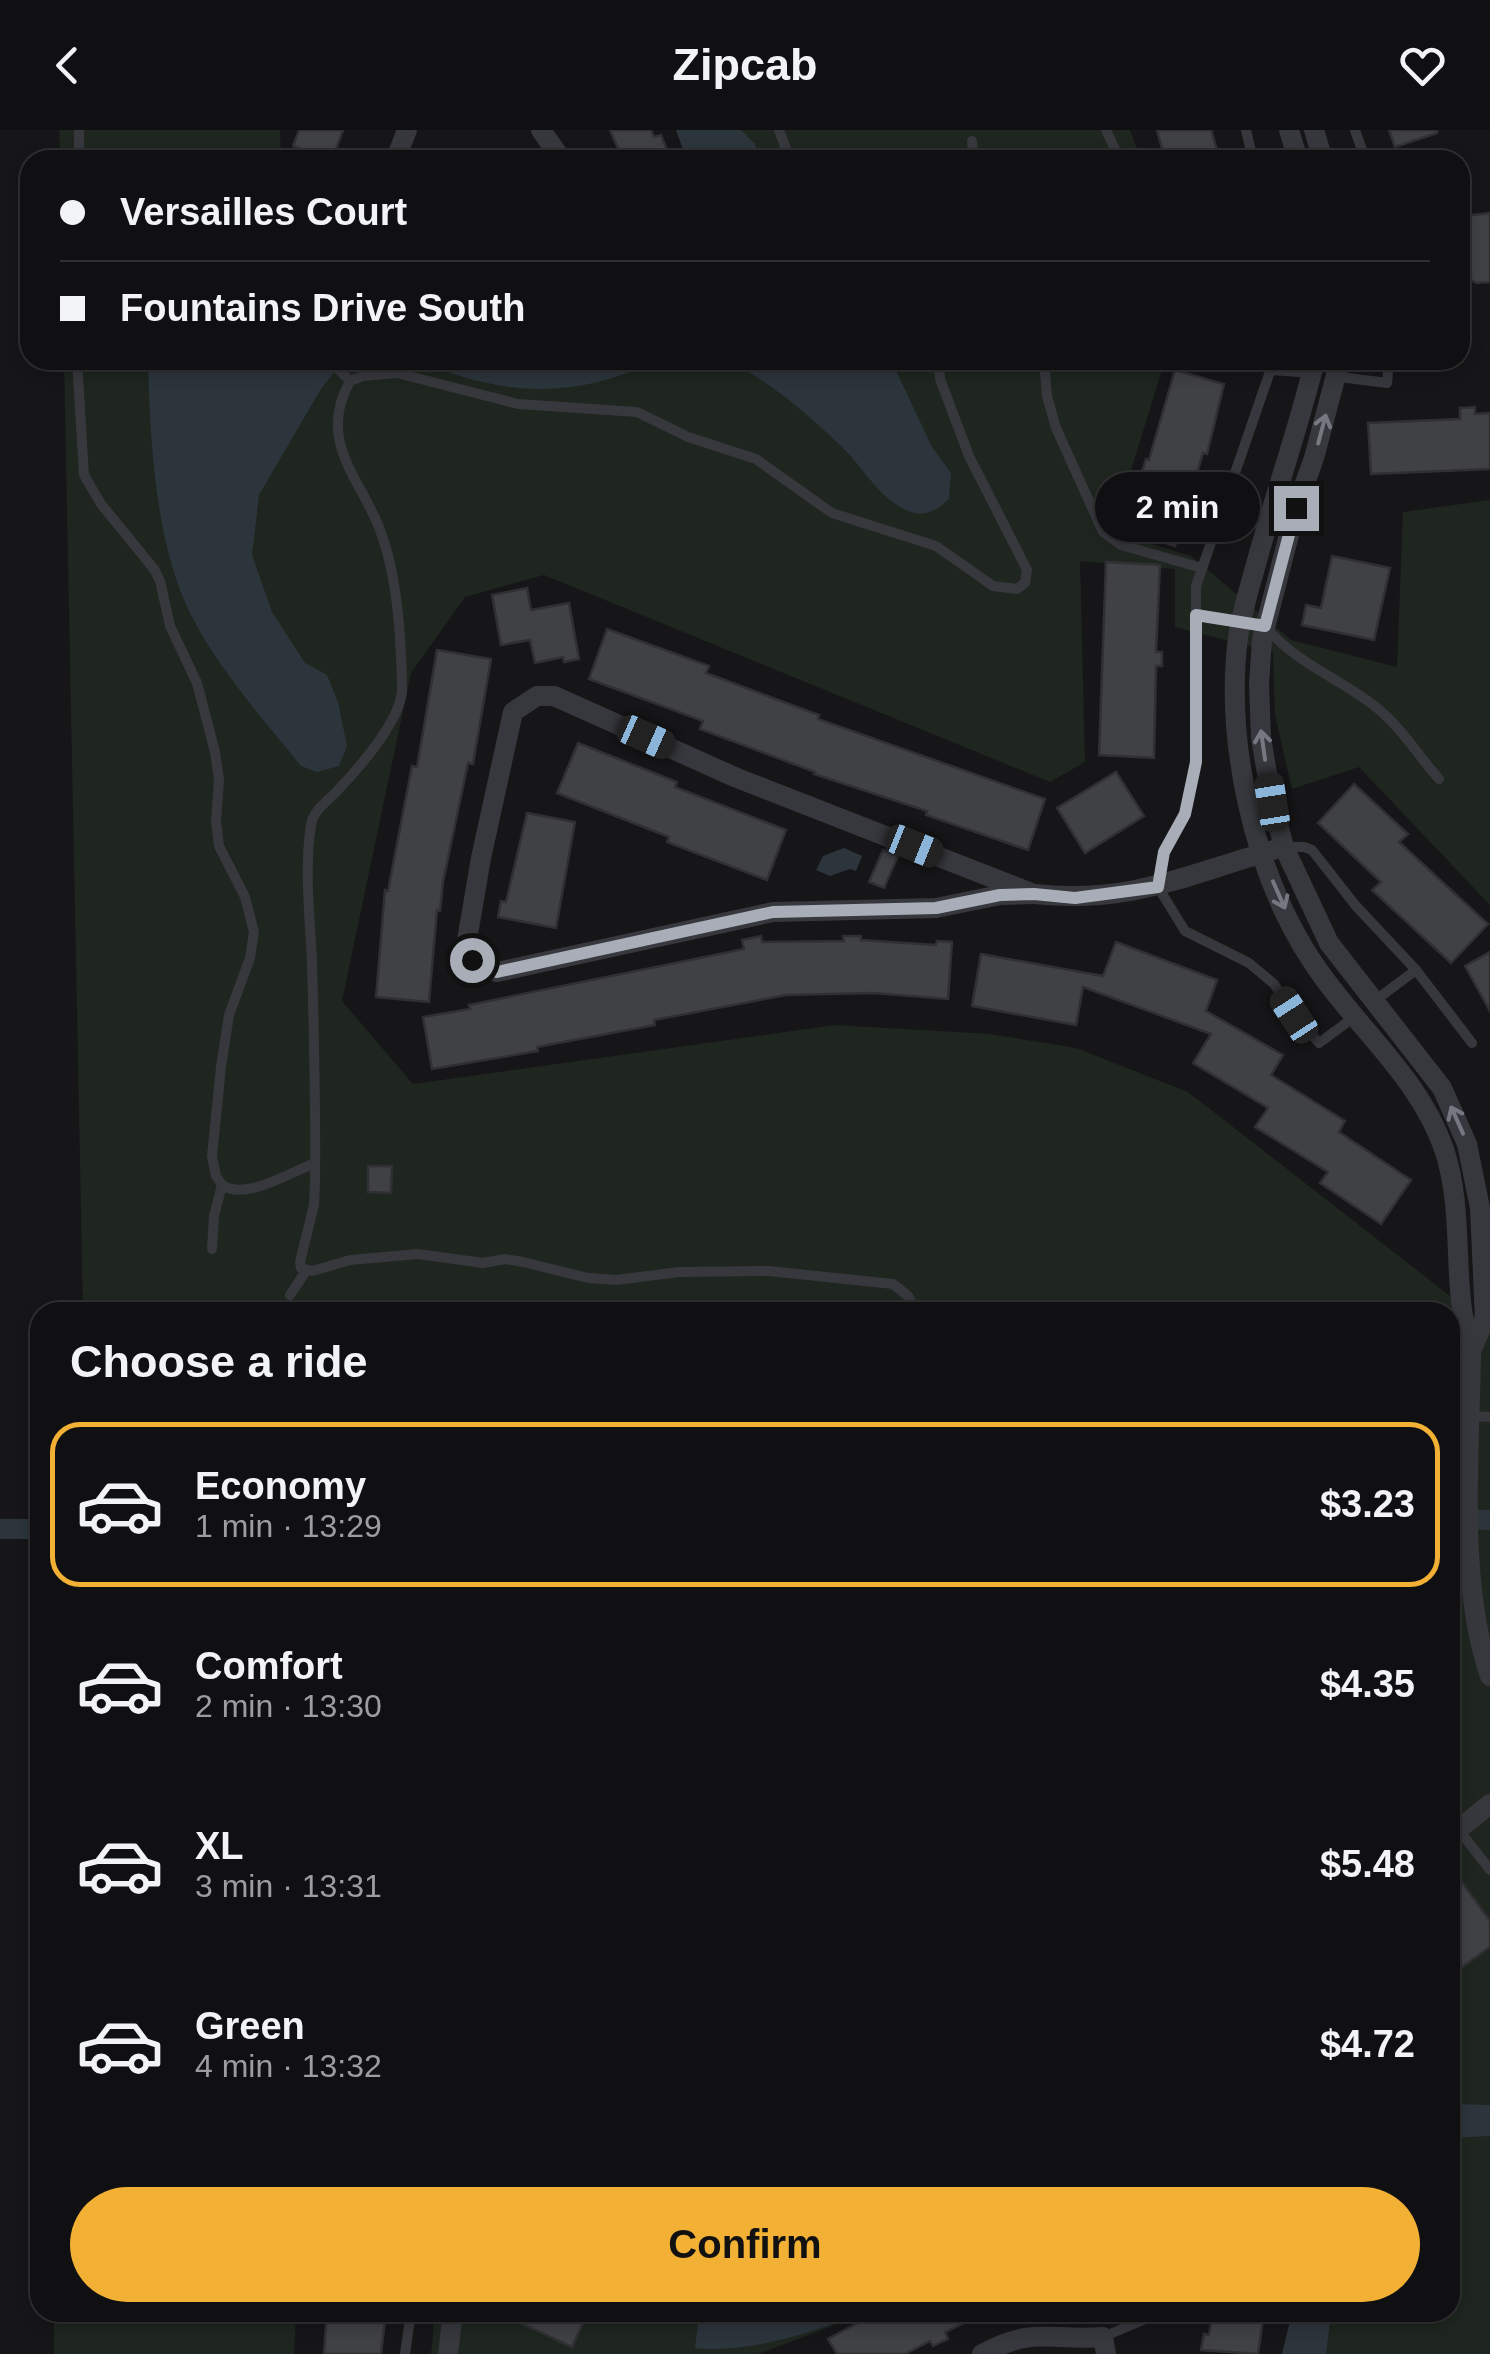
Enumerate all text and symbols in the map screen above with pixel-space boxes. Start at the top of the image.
icon: back [40,38,95,93]
icon: heart [1395,38,1450,93]
text: Zipcab [672,39,818,90]
text: Versailles Court [120,191,407,233]
text: Fountains Drive South [120,287,525,329]
one-way arrow [1314,414,1333,445]
callout: 2 min [1096,473,1261,543]
route end [1274,486,1319,531]
text: 2 min [1136,489,1219,525]
car [612,711,680,763]
one-way arrow [1253,729,1272,762]
car [1252,770,1292,834]
car [881,821,947,871]
one-way arrow [1271,879,1289,910]
route start [450,938,495,983]
car [1265,982,1323,1048]
one-way arrow [1447,1105,1465,1136]
text: Choose a ride [70,1336,368,1387]
icon: car [75,1460,165,1550]
text: Economy [195,1465,366,1507]
text: $3.23 [1320,1483,1415,1525]
text: 1 min · 13:29 [195,1508,382,1544]
icon: car [75,1640,165,1730]
text: Comfort [195,1645,343,1687]
text: $4.35 [1320,1663,1415,1705]
text: 2 min · 13:30 [195,1688,382,1724]
icon: car [75,1820,165,1910]
text: XL [195,1825,244,1867]
text: $5.48 [1320,1843,1415,1885]
text: 3 min · 13:31 [195,1868,382,1904]
icon: car [75,2000,165,2090]
text: Green [195,2005,305,2047]
text: $4.72 [1320,2023,1415,2065]
text: 4 min · 13:32 [195,2048,382,2084]
button: Confirm [70,2187,1420,2302]

